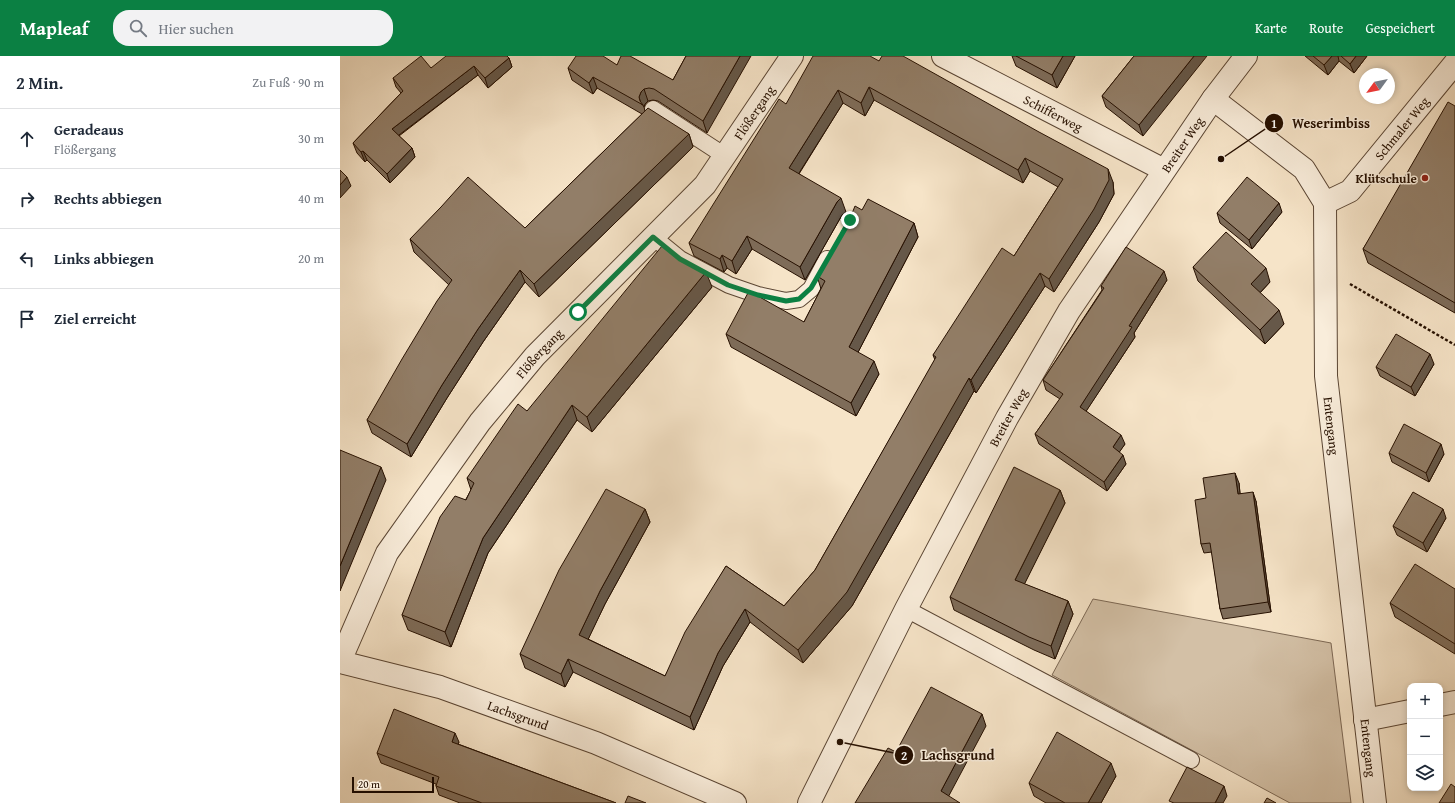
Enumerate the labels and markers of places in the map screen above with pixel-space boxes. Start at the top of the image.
callout: Weserimbiss [1264,110,1378,136]
place label: Klütschule [1355,169,1417,188]
marker: Klütschule [1420,173,1430,183]
callout: Lachsgrund [894,742,1003,768]

